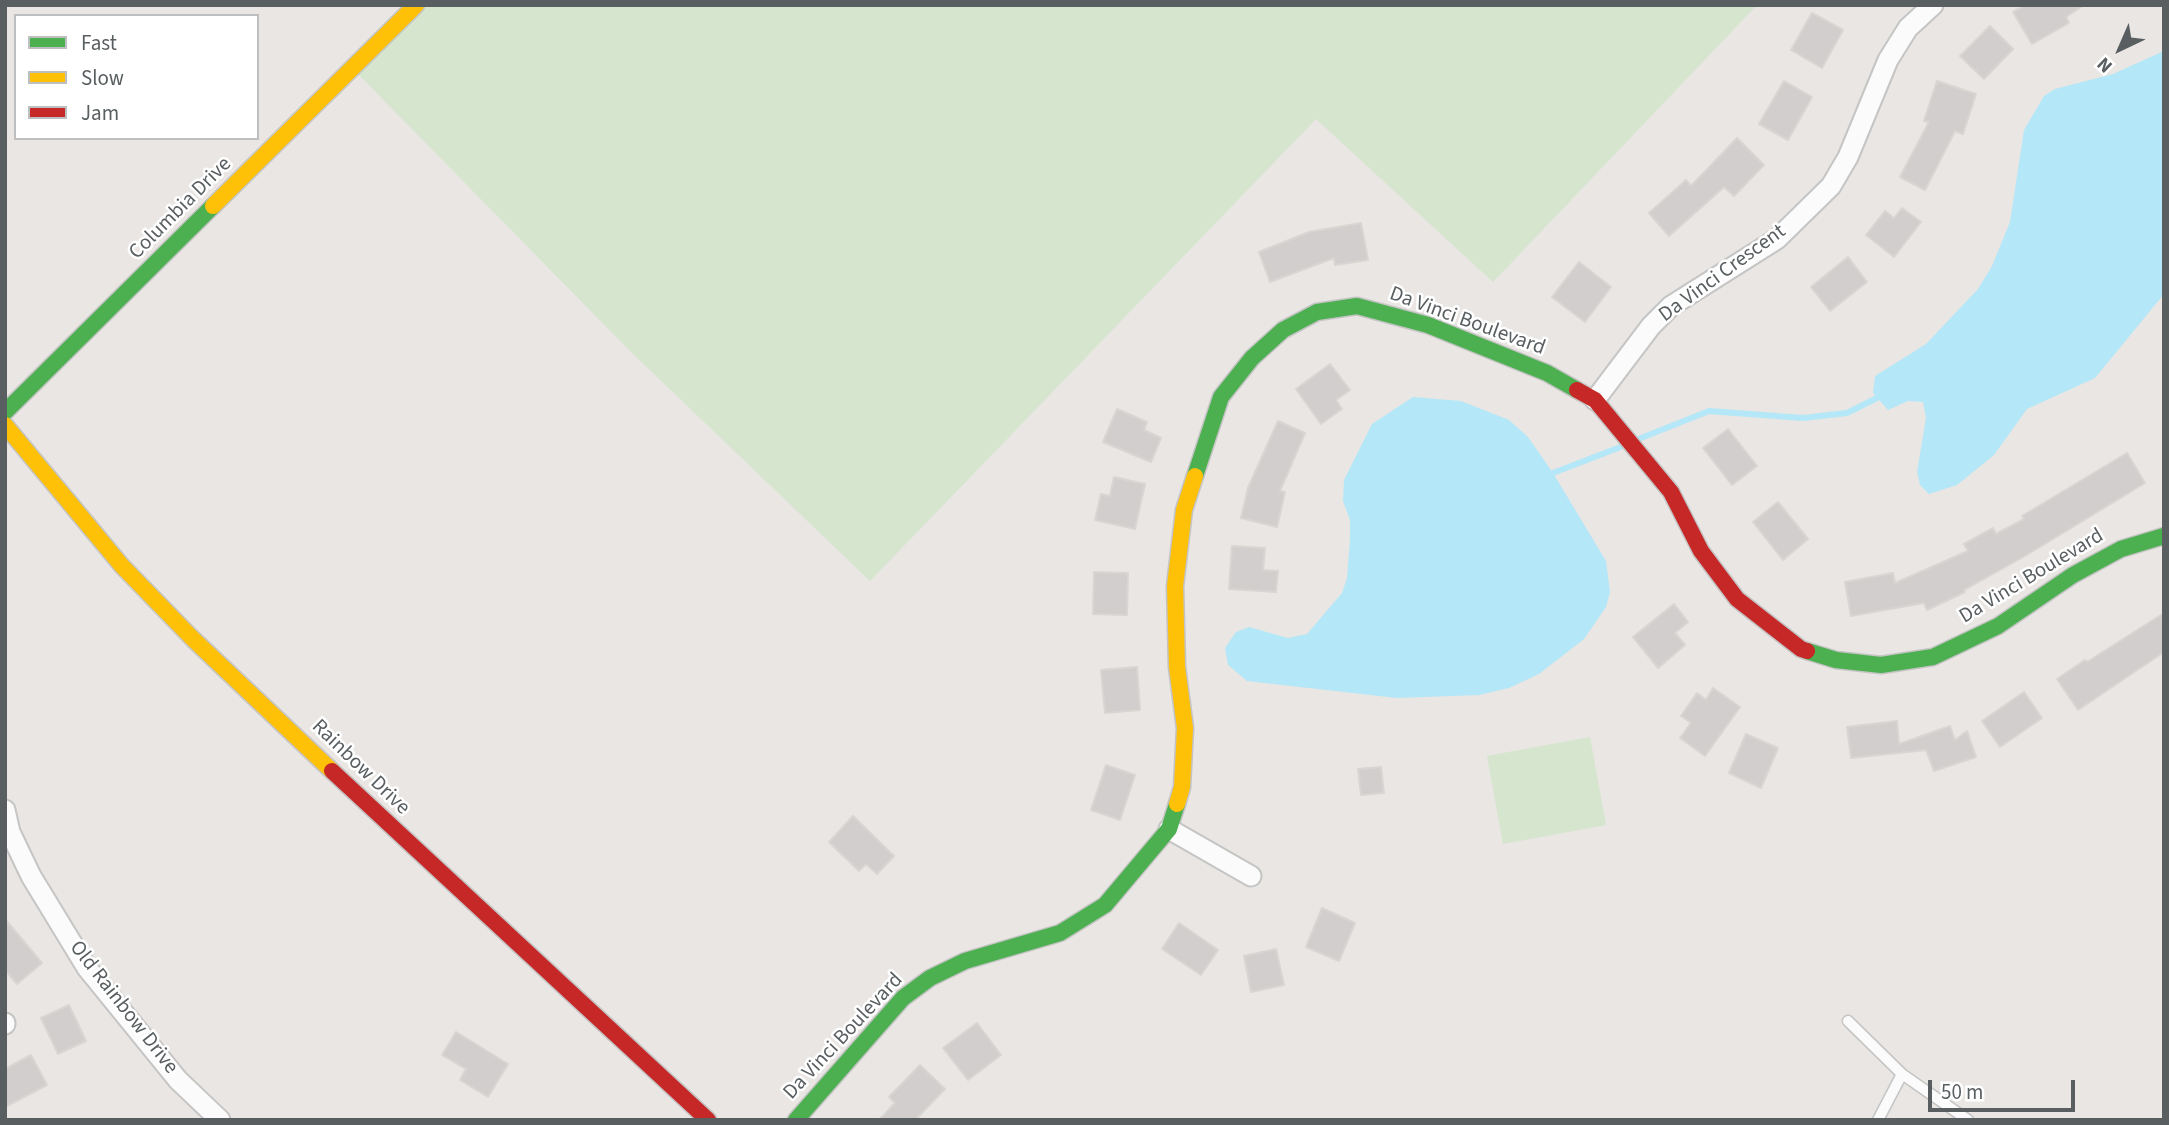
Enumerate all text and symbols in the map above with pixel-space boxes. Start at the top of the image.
legend [14,14,259,140]
north arrow [2085,14,2155,84]
text: Fast [81,28,117,58]
text: N [2091,50,2119,79]
text: Slow [81,63,124,93]
text: Jam [81,98,119,128]
street label: Columbia Drive [124,152,238,266]
street label: Da Vinci Crescent [1655,220,1791,328]
street label: Da Vinci Boulevard [1386,282,1548,362]
street label: Da Vinci Boulevard [1955,524,2109,630]
street label: Rainbow Drive [306,715,414,821]
street label: Old Rainbow Drive [63,936,183,1080]
street label: Da Vinci Boulevard [779,968,909,1106]
scale bar [1931,1066,2078,1110]
text: 50 m [1941,1077,1983,1107]

